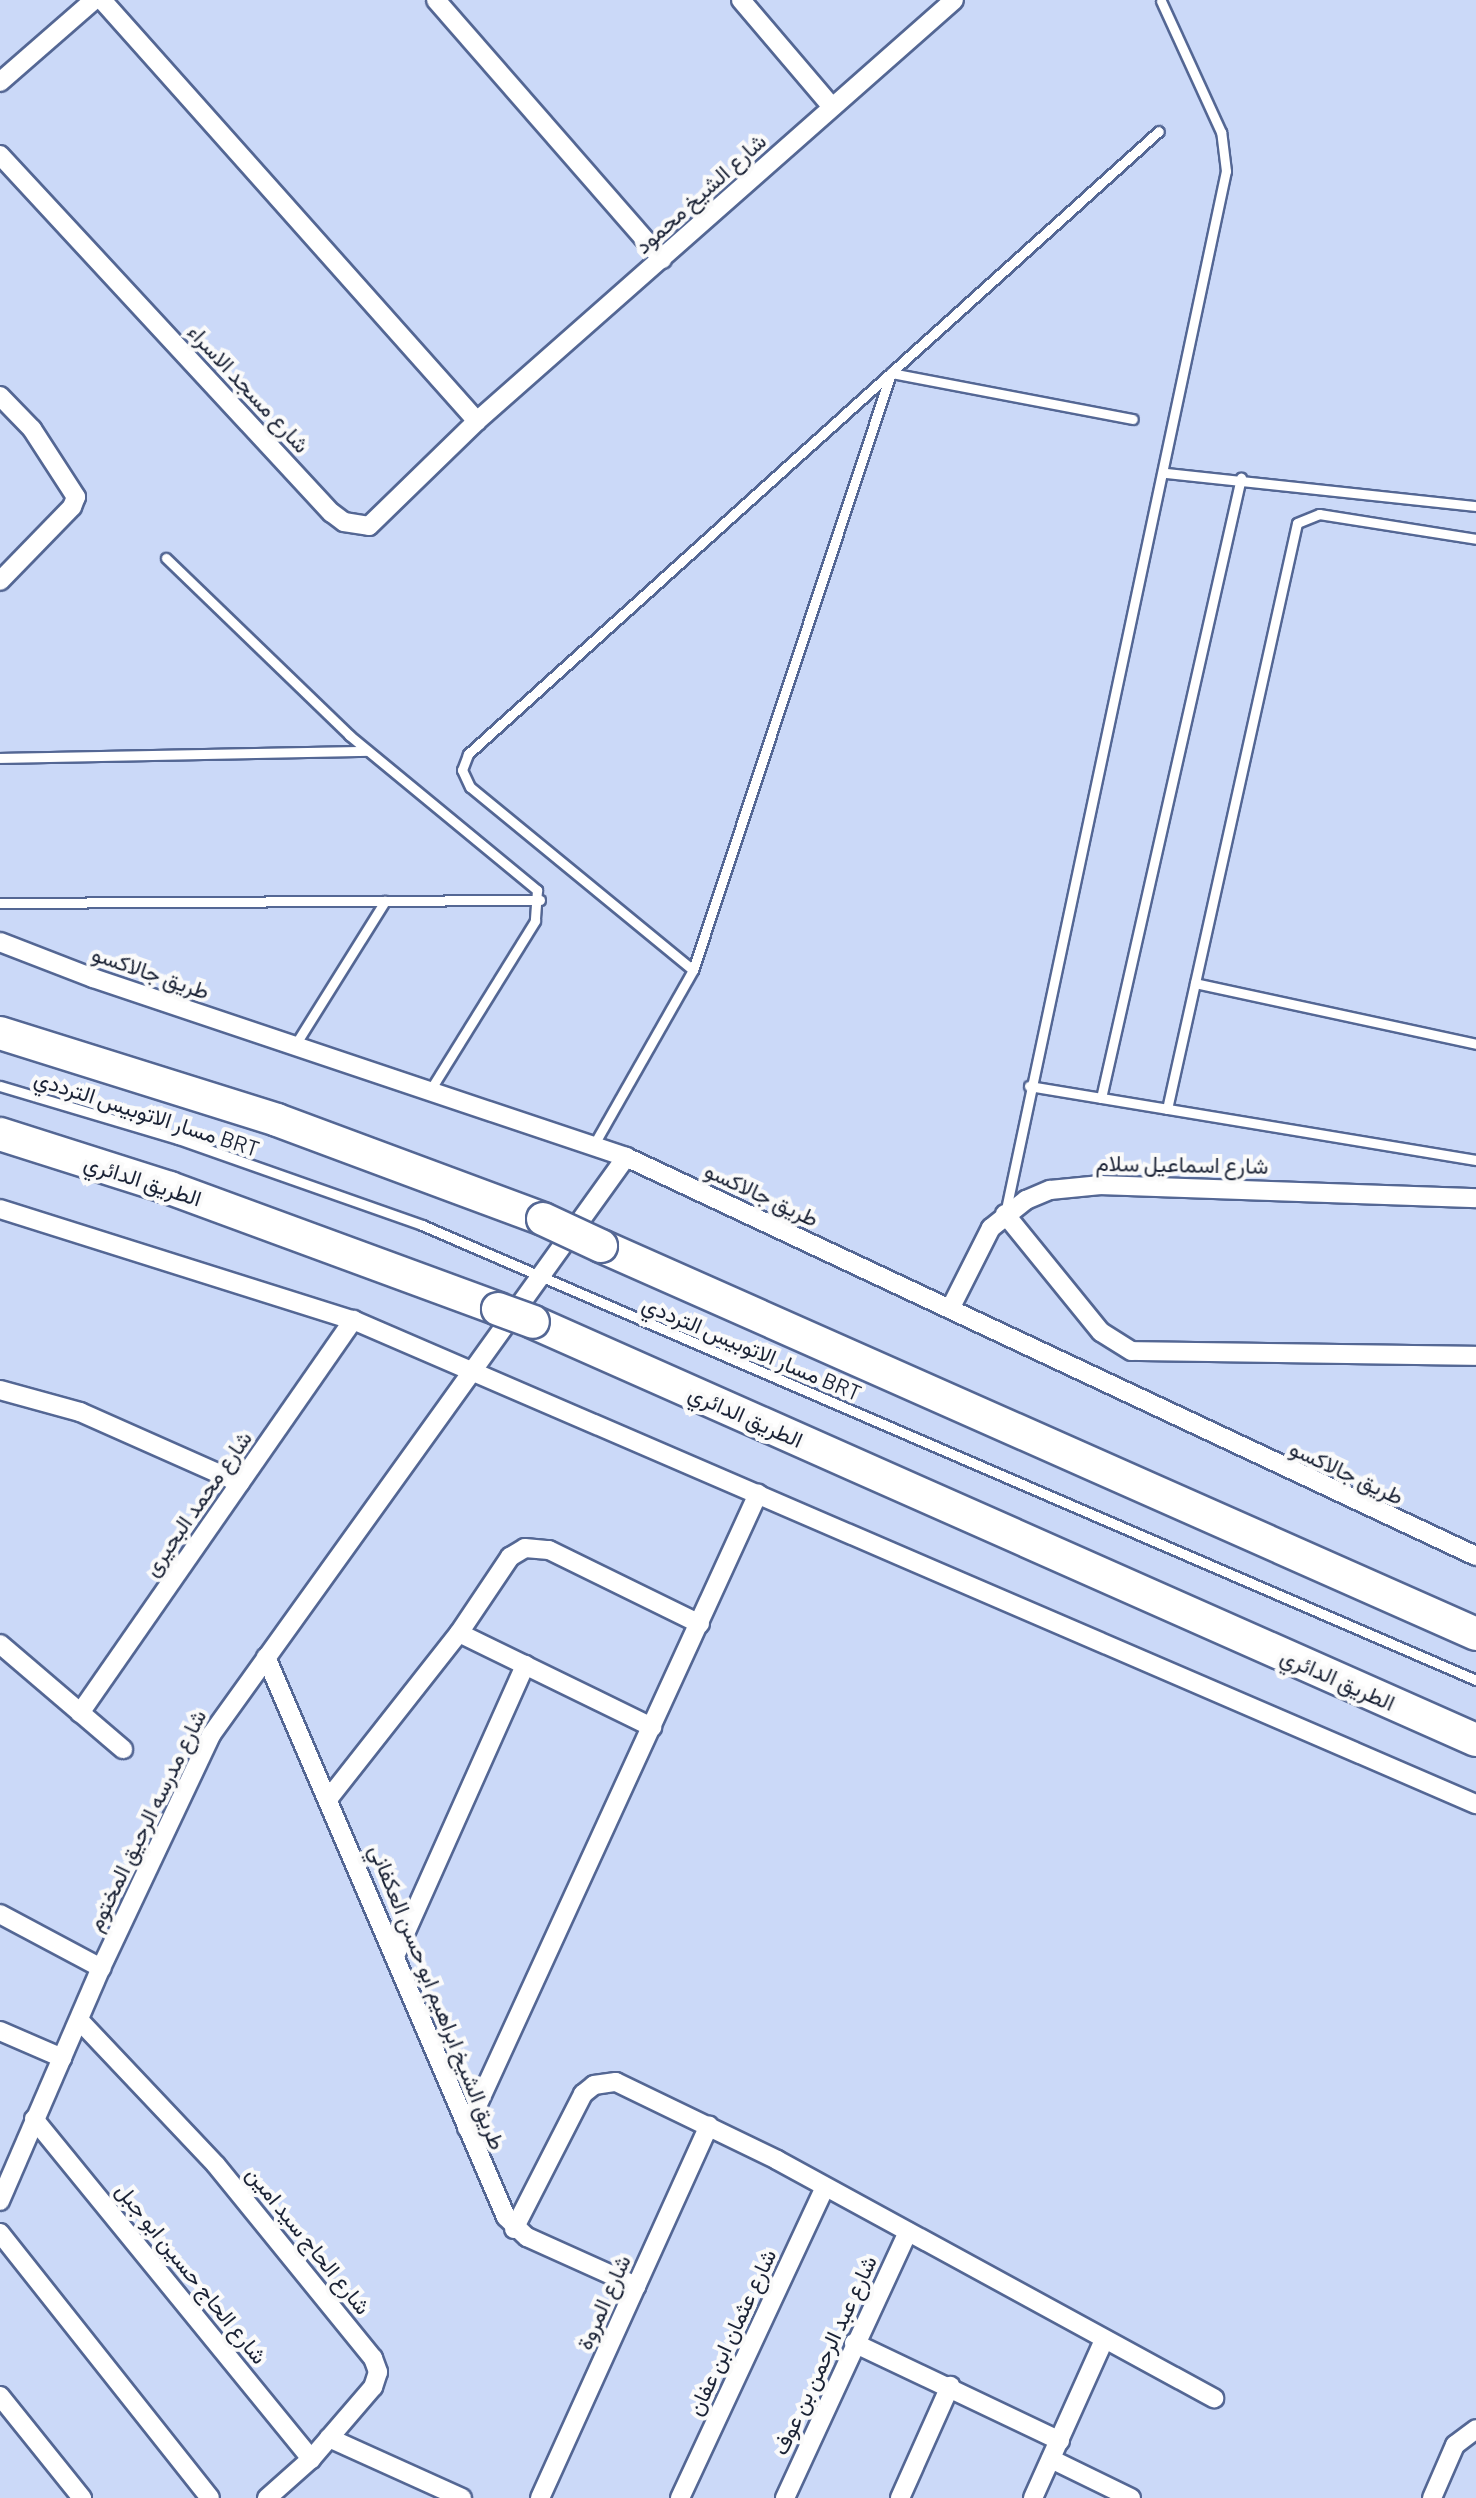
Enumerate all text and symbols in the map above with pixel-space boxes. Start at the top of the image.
street label: شارع الشيخ محمود [629,127,771,259]
street label: شارع مسجد الاسراء [183,318,315,458]
street label: طريق جالاكسو [89,940,213,1004]
street label: مسار الاتوبيس الترددي BRT [31,1064,263,1162]
street label: الطريق الدائري [81,1149,205,1211]
street label: شارع اسماعيل سلام [1096,1149,1268,1179]
street label: طريق جالاكسو [701,1156,823,1232]
street label: مسار الاتوبيس الترددي BRT [639,1290,865,1406]
street label: الطريق الدائري [685,1379,807,1453]
street label: شارع محمد البحيرى [137,1425,257,1581]
street label: طريق جالاكسو [1286,1434,1408,1510]
street label: الطريق الدائري [1277,1642,1399,1716]
street label: شارع مدرسه الرحيق المختوم [81,1705,211,1935]
street label: طريق الشيخ ابراهيم ابو حسن العكفاني [365,1840,511,2154]
street label: شارع الحاج سيد امين [241,2161,377,2319]
street label: شارع الحاج حسين ابو جبل [111,2177,273,2369]
street label: شارع عثمان ابن عفان [681,2245,781,2419]
street label: شارع المروة [570,2251,636,2353]
street label: شارع عبد الرحمن بن عوف [766,2251,882,2459]

